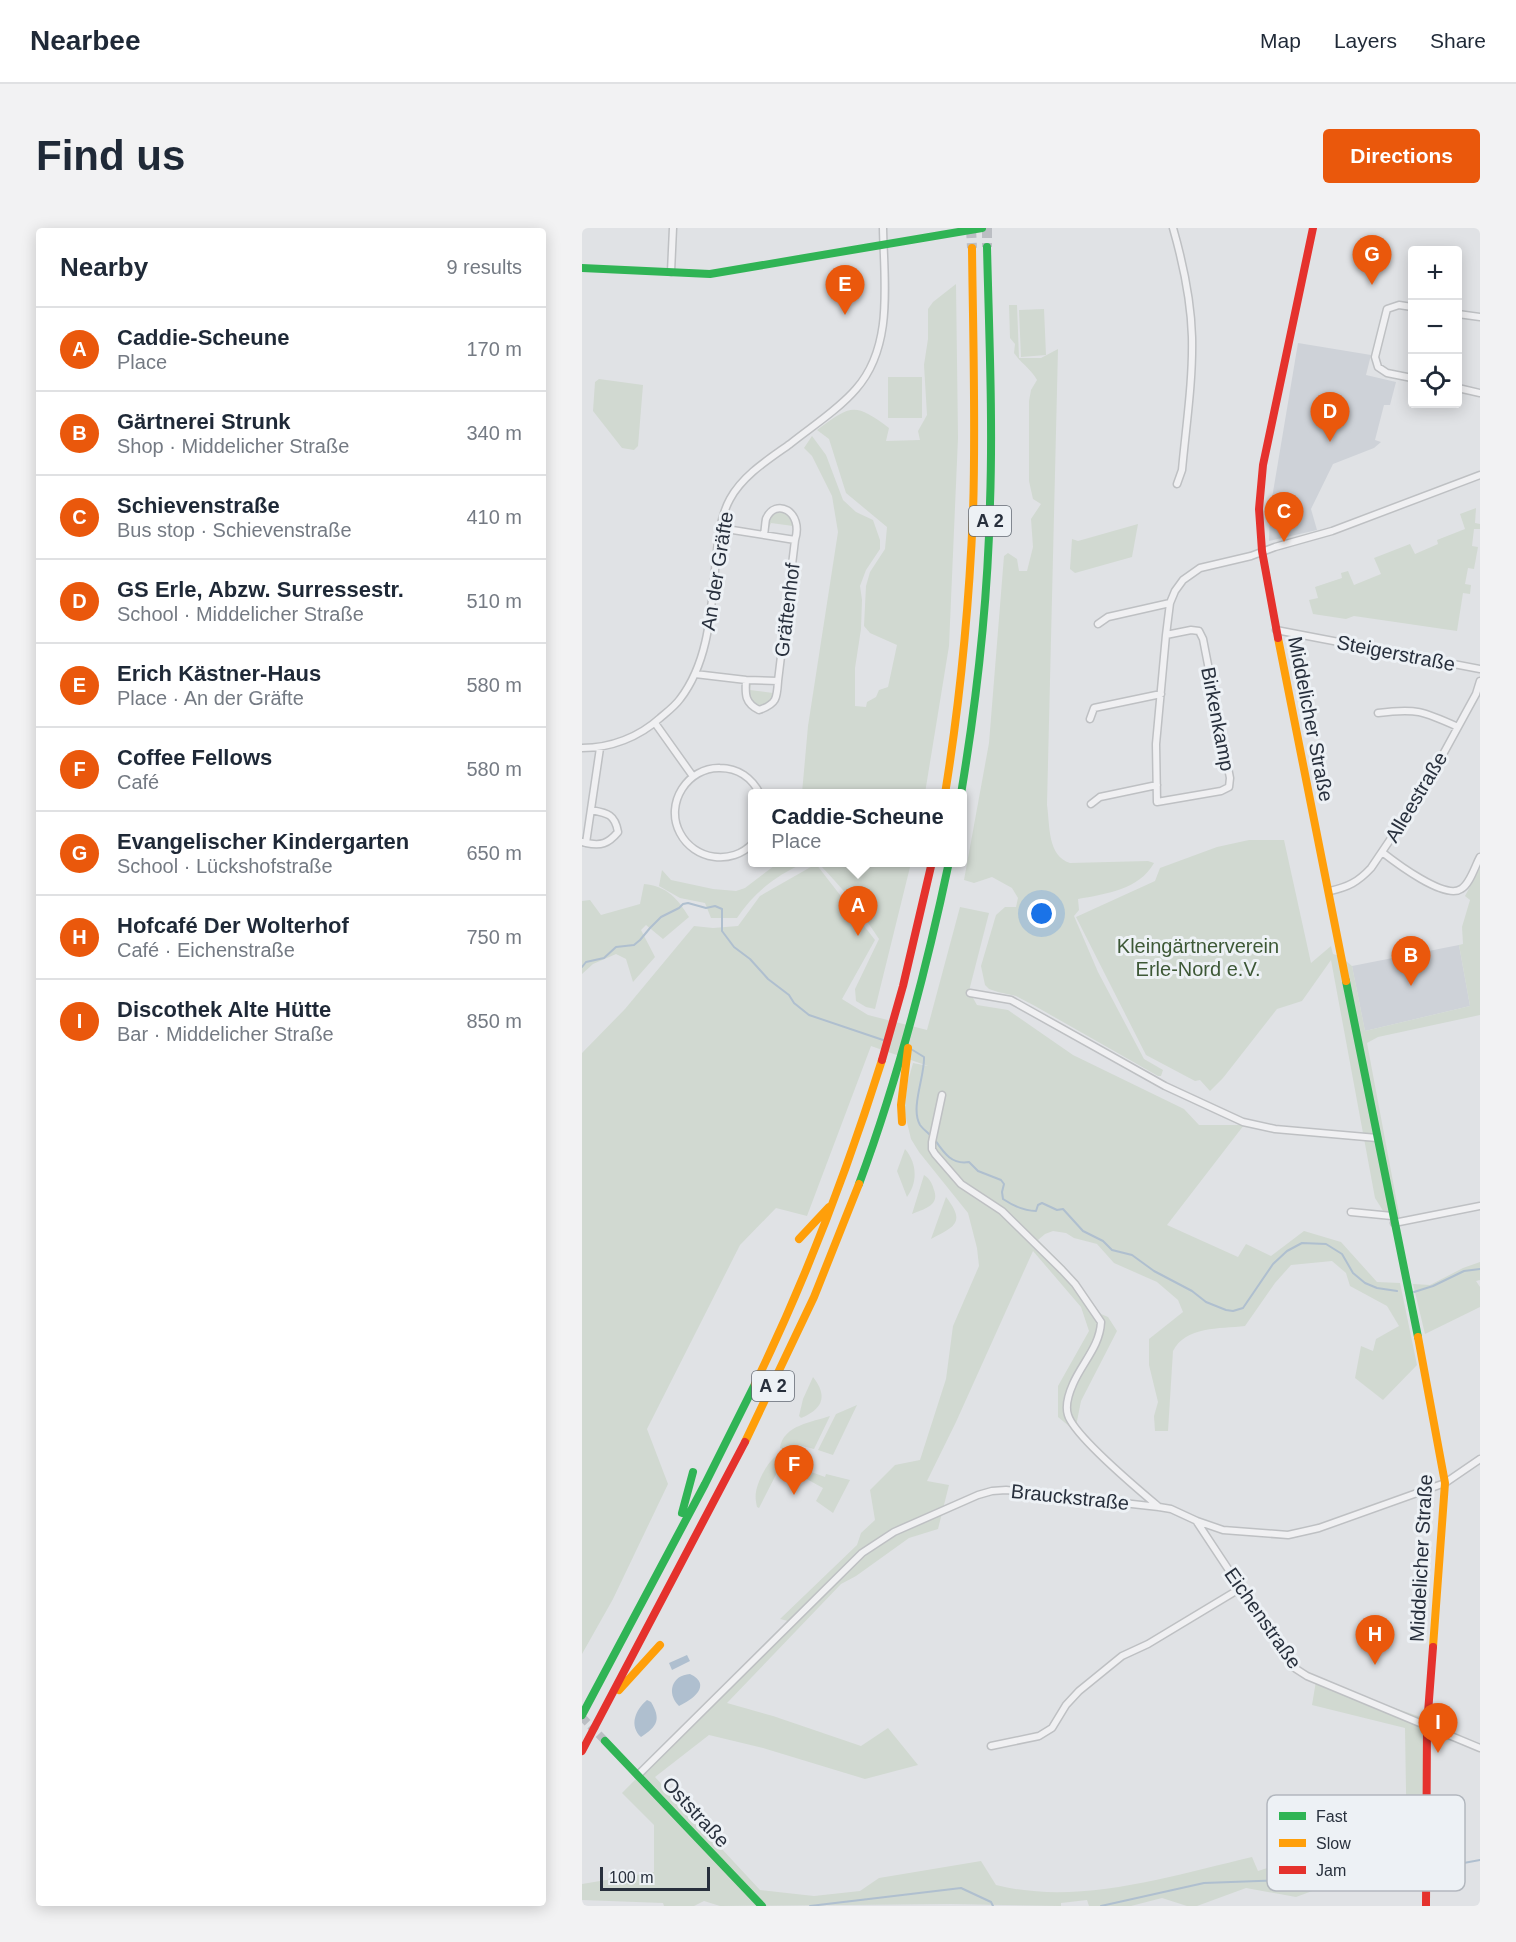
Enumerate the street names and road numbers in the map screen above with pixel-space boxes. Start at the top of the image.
road number: A 2 [969,506,1011,536]
street label: An der Gräfte [697,510,737,632]
street label: Gräftenhof [770,561,804,658]
street label: Steigerstraße [1335,631,1457,675]
street label: Middelicher Straße [1284,635,1338,803]
street label: Birkenkamp [1197,665,1239,773]
street label: Alleestraße [1381,748,1451,846]
road number: A 2 [752,1371,794,1401]
street label: Middelicher Straße [1406,1474,1436,1642]
street label: Brauckstraße [1010,1480,1130,1514]
street label: Eichenstraße [1220,1563,1306,1673]
street label: Oststraße [658,1772,734,1852]

